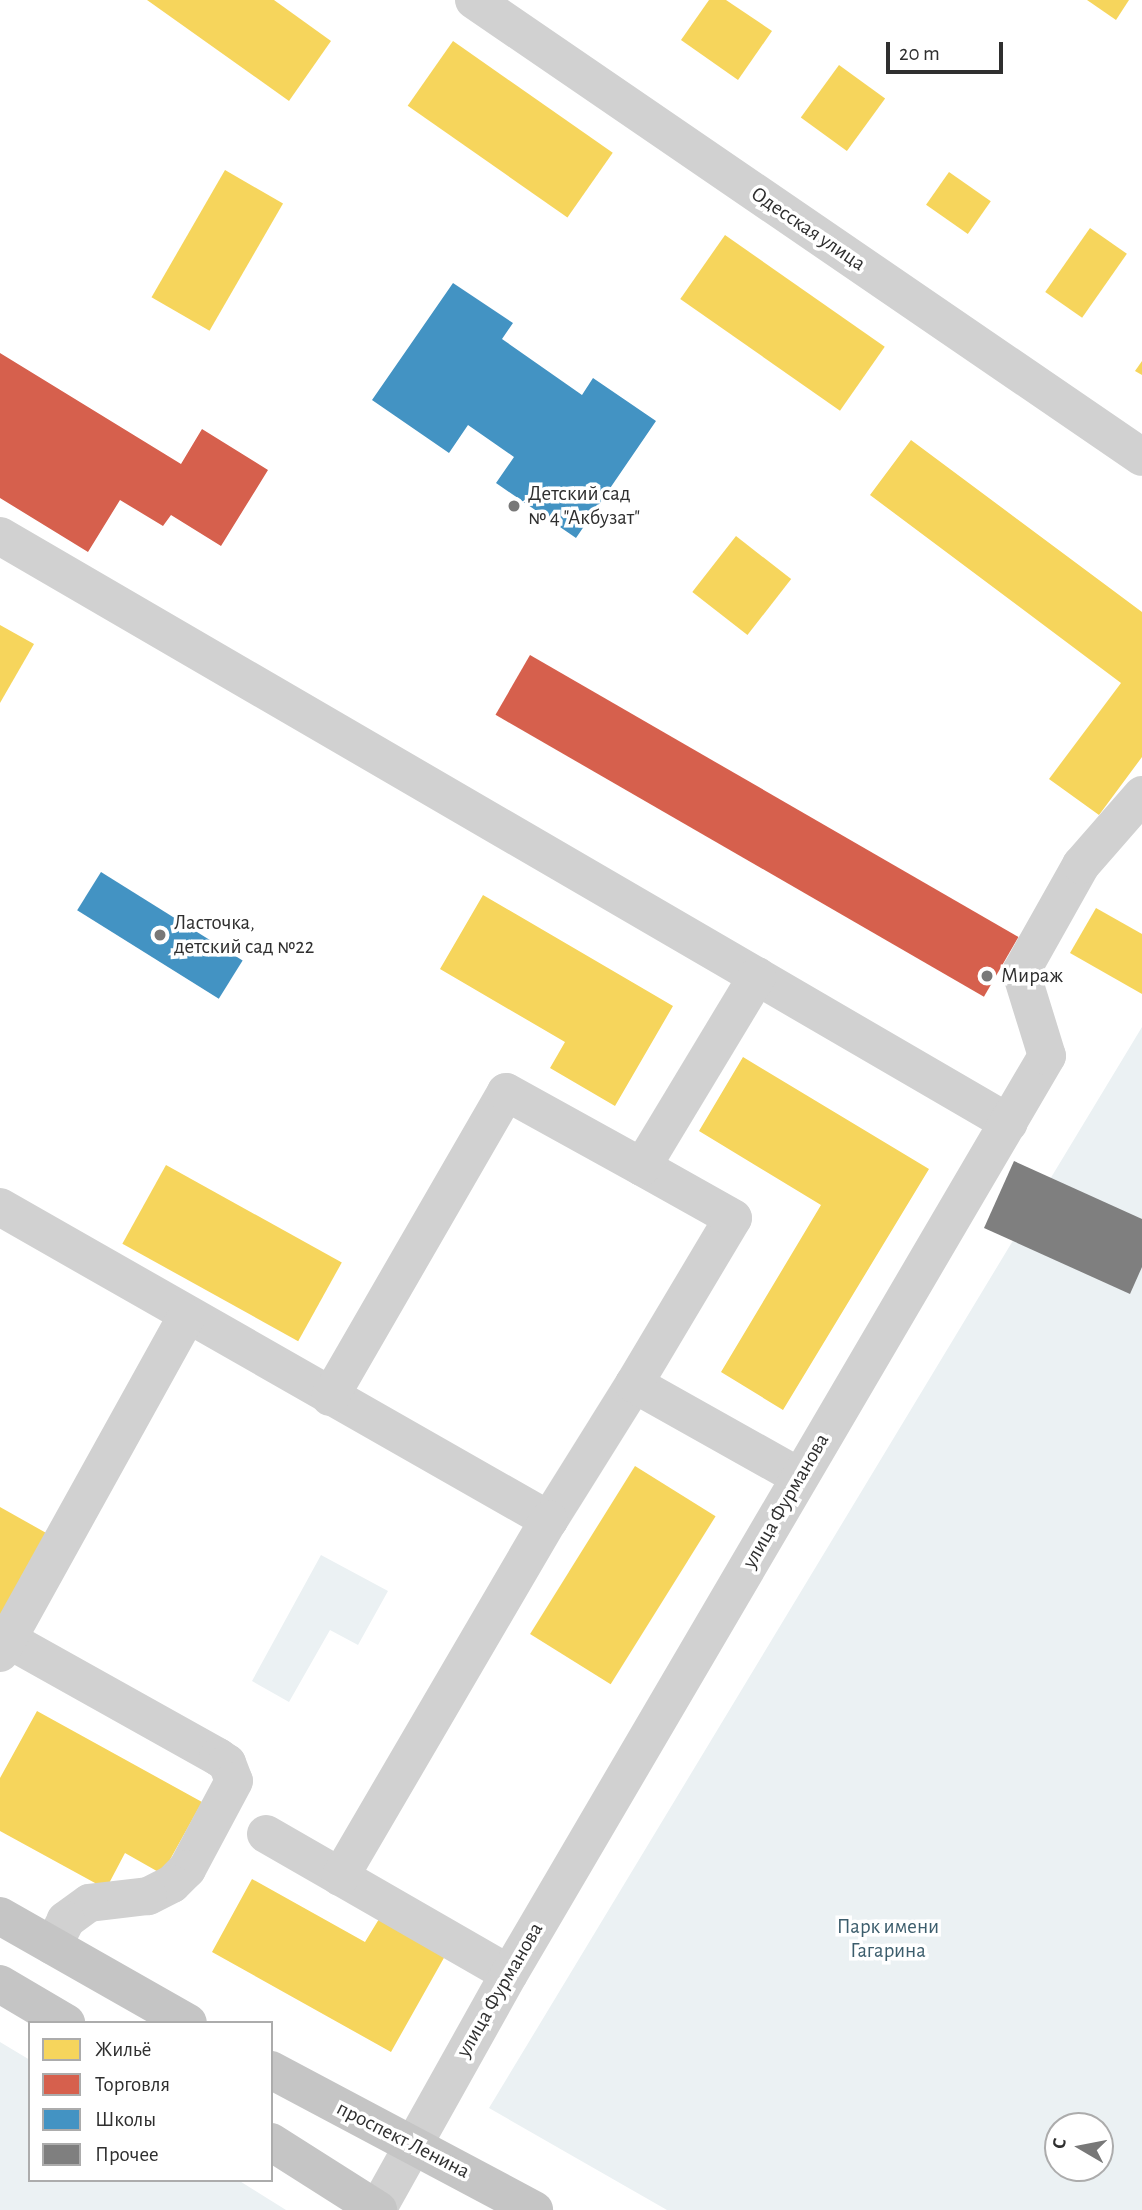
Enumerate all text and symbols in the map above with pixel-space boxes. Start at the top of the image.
scale bar [890,28,1007,72]
text: 20 m [899,43,940,64]
street label: Одесская улица [746,181,870,277]
place label: Детский сад № 4 "Акбузат" [528,481,640,531]
marker: Детский сад № 4 "Акбузат" [506,498,522,514]
place label: Ласточка, детский сад №22 [174,910,314,960]
marker: Ласточка, детский сад №22 [152,927,168,943]
place label: Мираж [1001,963,1063,989]
marker: Мираж [979,968,995,984]
street label: улица Фурманова [737,1429,835,1573]
park label: Парк имени Гагарина [837,1914,939,1964]
street label: улица Фурманова [451,1918,549,2062]
legend [28,2021,273,2182]
text: Жильё [95,2039,151,2060]
text: Торговля [95,2074,170,2095]
street label: проспект Ленина [332,2096,474,2184]
text: Школы [95,2109,156,2130]
north arrow [1044,2112,1114,2182]
text: С [1050,2137,1070,2150]
text: Прочее [95,2144,159,2165]

